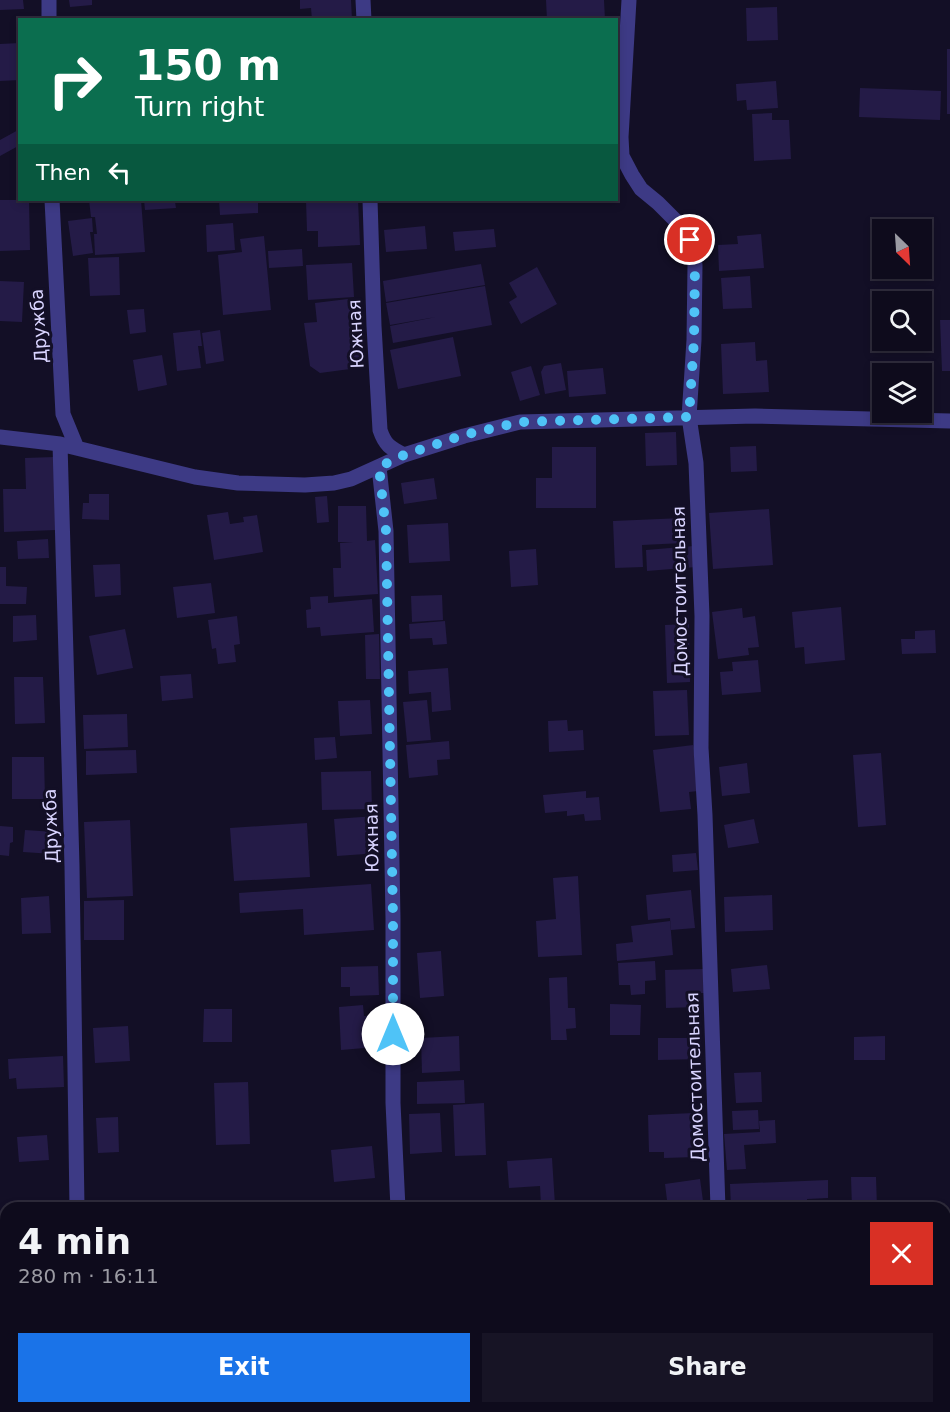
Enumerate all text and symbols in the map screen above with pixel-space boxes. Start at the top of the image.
text: 150 m [135,41,281,90]
icon: right [36,42,114,120]
text: Turn right [135,91,264,122]
icon: left [103,156,136,189]
text: Then [36,160,91,185]
pin [664,214,715,265]
north arrow [872,219,932,279]
map controls [872,219,932,423]
icon: arrive [673,223,706,256]
street label: Дружба [25,288,52,364]
button: search [872,291,932,351]
street label: Южная [343,299,368,369]
button: layers [872,363,932,423]
street label: Домостоительная [668,506,691,676]
street label: Дружба [39,788,62,864]
street label: Южная [360,803,383,873]
street label: Домостоительная [681,992,708,1162]
position arrow [361,1002,425,1066]
text: 4 min [18,1221,131,1262]
button: close [870,1222,933,1285]
text: 280 m · 16:11 [18,1264,159,1288]
button: Exit [18,1333,470,1402]
button: Share [482,1333,933,1402]

